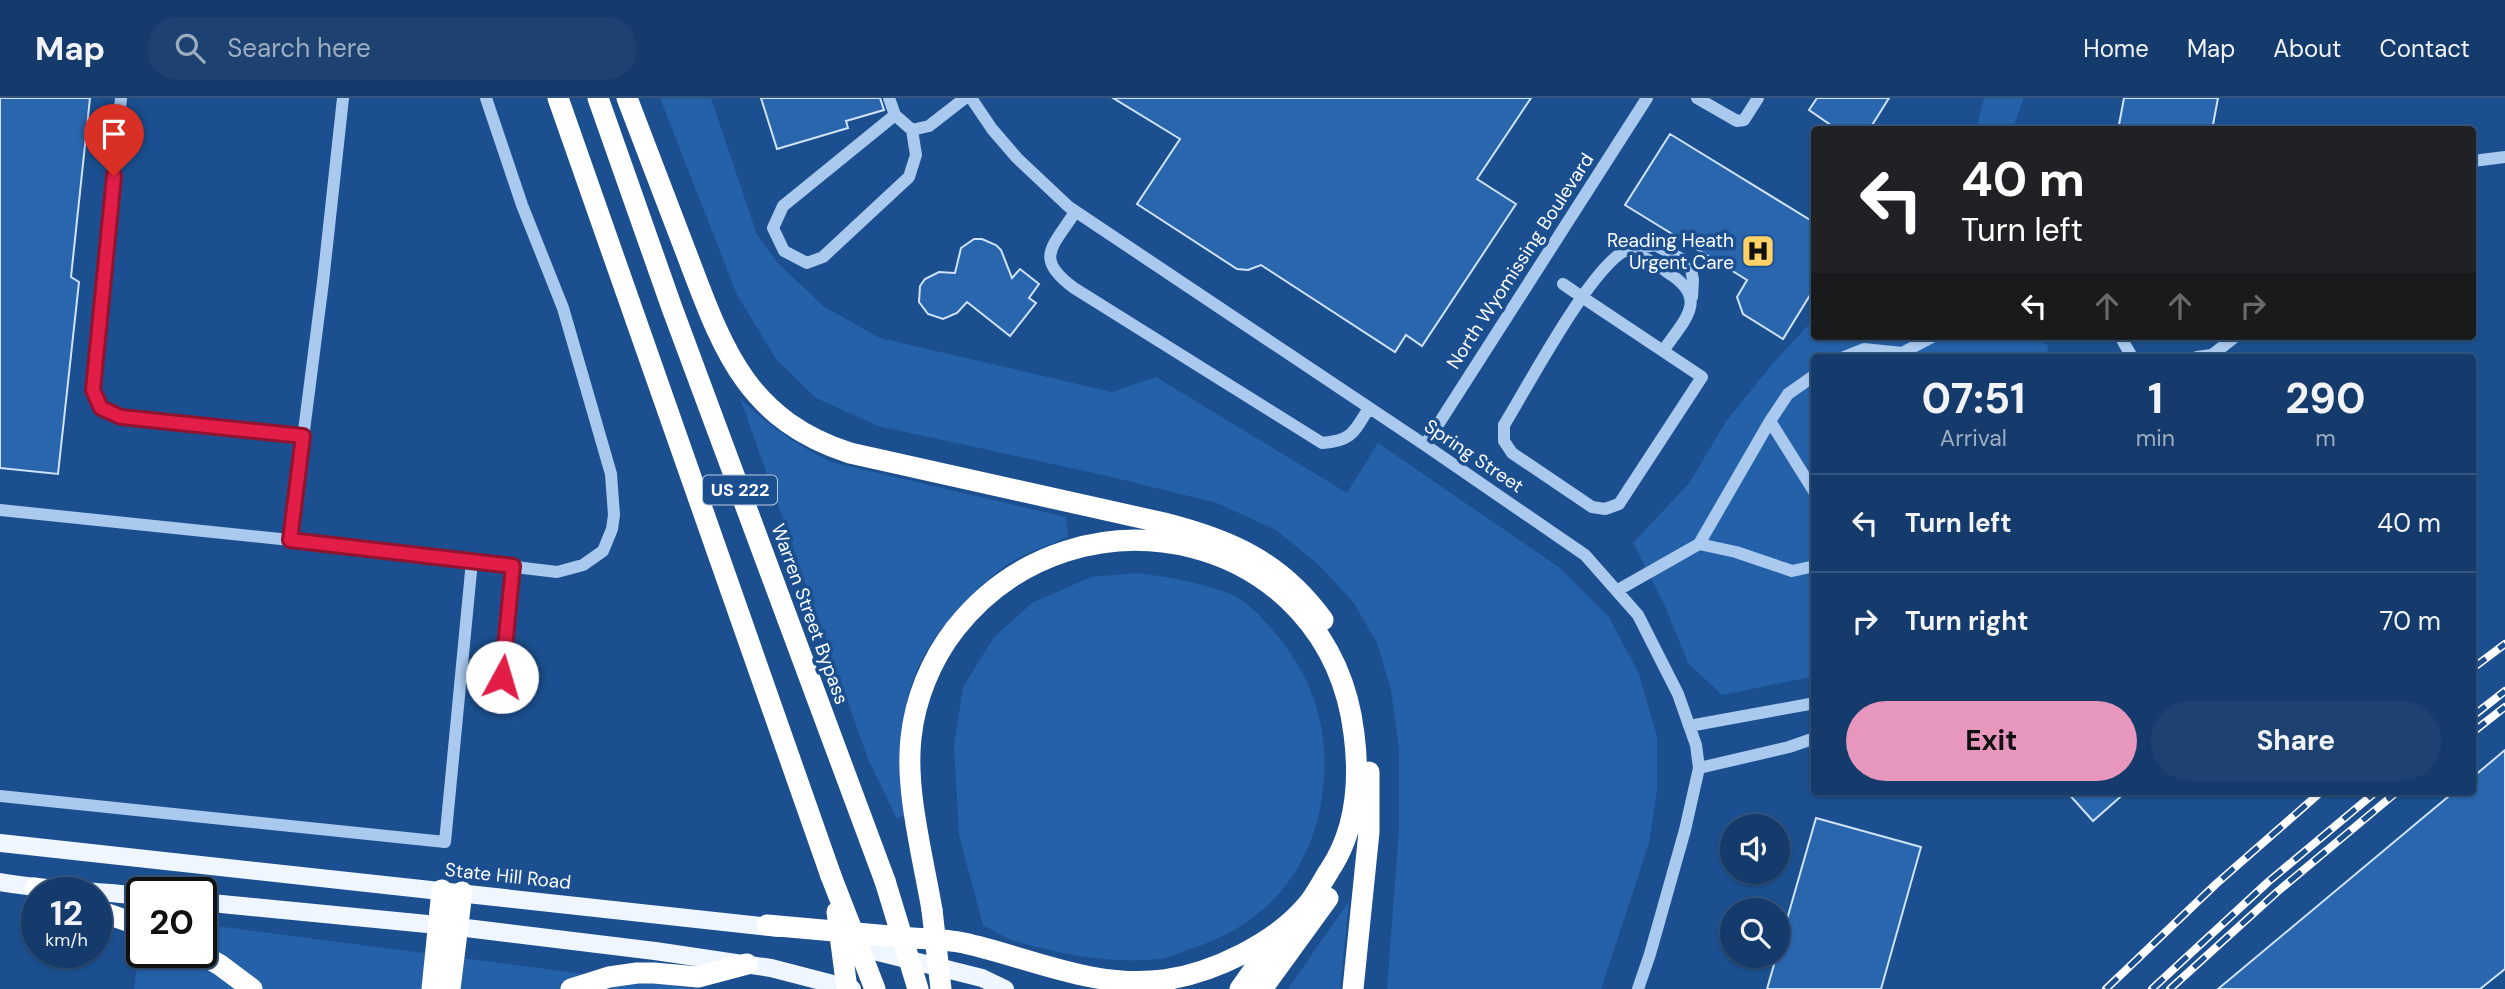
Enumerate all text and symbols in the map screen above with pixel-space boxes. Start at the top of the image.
search box [147,17,637,80]
text: Map [35,27,105,70]
icon: search [171,29,209,67]
text: Search here [227,31,371,65]
text: Home [2083,33,2149,64]
text: Map [2187,33,2235,64]
text: About [2273,33,2342,64]
text: Contact [2380,33,2470,64]
pin [84,104,144,176]
icon: arrive [95,115,133,153]
text: 40 m [1961,147,2085,211]
street label: North Wyomissing Boulevard [1441,148,1599,374]
icon: left [1846,154,1937,245]
text: Turn left [1961,209,2083,251]
place label: Reading Heath Urgent Care [1607,228,1734,275]
hospital icon: Reading Heath Urgent Care [1739,232,1777,270]
icon: left [2015,287,2053,325]
icon: ahead [2088,287,2126,325]
icon: ahead [2161,287,2199,325]
icon: right [2234,287,2272,325]
text: 07:51 [1921,371,2025,426]
text: 1 [2148,371,2163,426]
text: 290 [2285,371,2366,426]
street label: Spring Street [1419,414,1529,498]
text: Arrival [1940,423,2007,453]
text: min [2136,423,2175,453]
text: m [2315,423,2336,453]
road number: US 222 [703,476,777,504]
icon: left [1846,504,1884,542]
text: Turn left [1905,506,2012,540]
text: 40 m [2377,506,2441,540]
street label: Warren Street Bypass [766,520,854,708]
icon: right [1846,602,1884,640]
text: Turn right [1905,604,2029,638]
text: 70 m [2380,604,2441,638]
position arrow [465,640,539,714]
button: Exit [1846,701,2137,781]
button: Share [2151,701,2441,781]
map controls [1720,814,1790,968]
button: sound [1720,814,1790,884]
street label: State Hill Road [444,857,572,895]
speed limit sign: 20 [126,877,217,968]
text: 12 [50,890,83,936]
button: search [1720,898,1790,968]
text: km/h [45,928,88,952]

